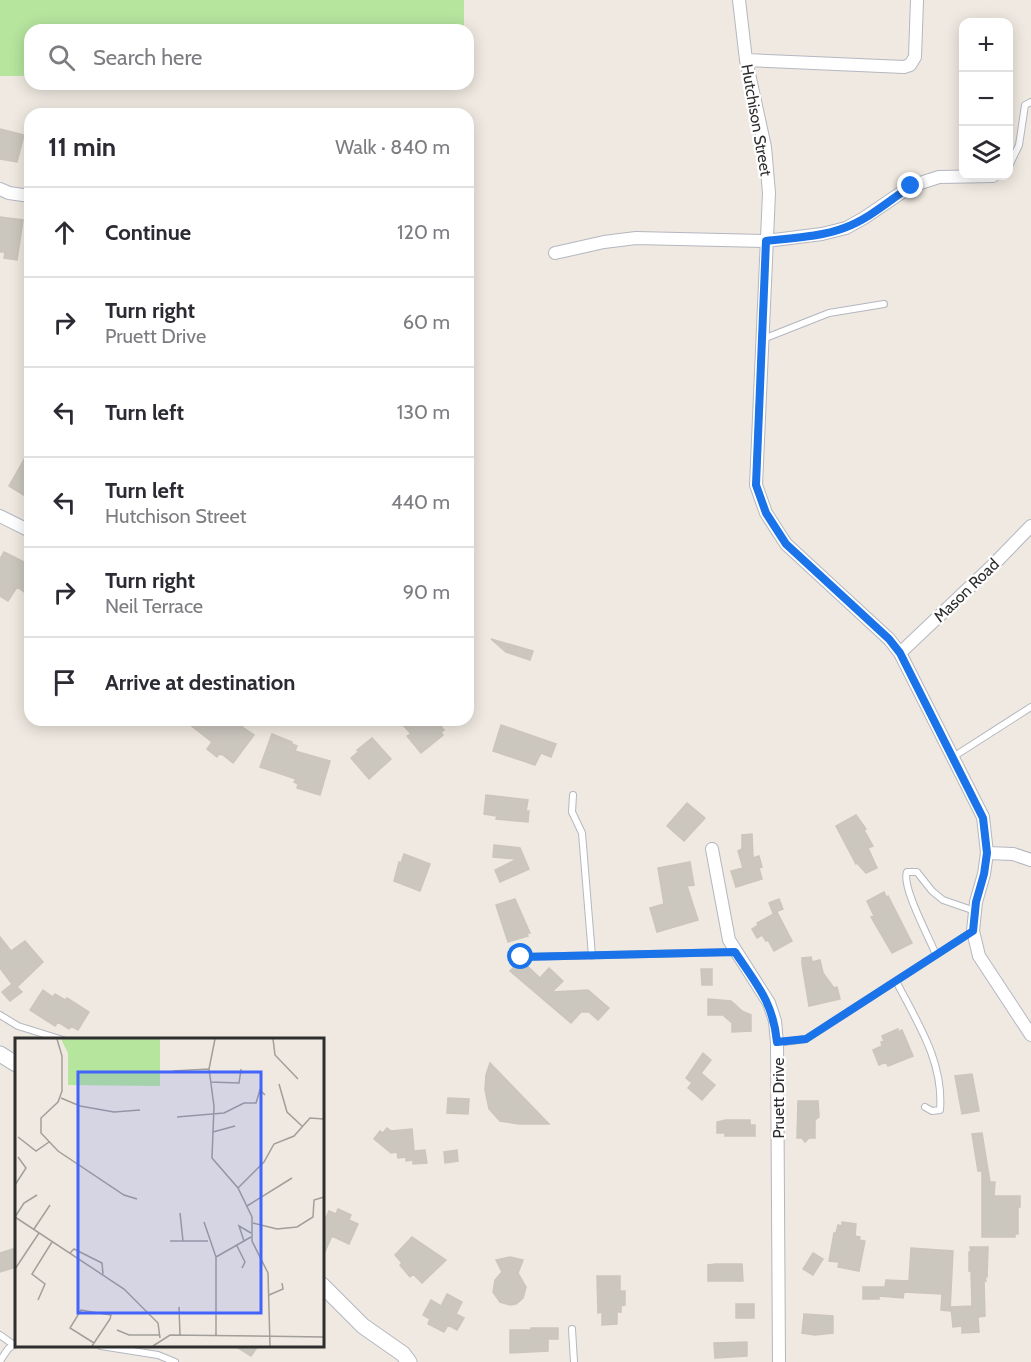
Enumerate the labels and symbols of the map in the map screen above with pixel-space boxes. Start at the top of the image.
street label: Hutchison Street [737,63,776,178]
route end [897,172,923,198]
street label: Mason Road [930,555,1003,626]
route start [507,943,533,969]
inset map [15,1038,324,1347]
street label: Pruett Drive [769,1058,788,1138]

